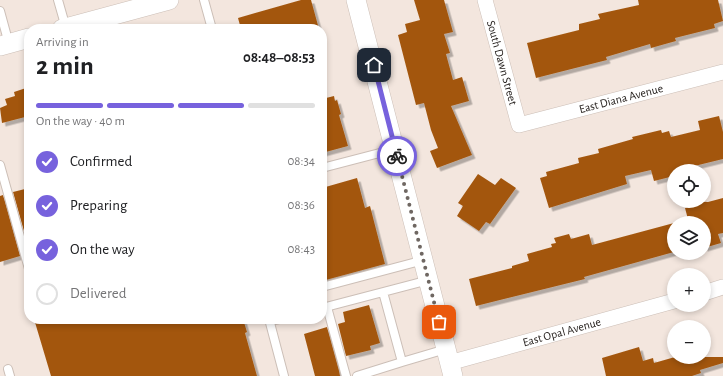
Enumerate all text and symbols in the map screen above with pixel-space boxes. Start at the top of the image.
street label: South Dawn Street [485,19,519,107]
text: Arriving in [36,36,89,49]
pin [357,48,391,82]
text: 08:48–08:53 [243,50,315,65]
text: 2 min [36,53,94,79]
icon: home [363,54,385,76]
street label: East Diana Avenue [578,82,664,115]
text: On the way · 40 m [36,115,125,128]
courier [377,136,417,176]
icon: bike [386,145,408,167]
icon: check [36,151,58,173]
text: Confirmed [70,154,132,169]
text: 08:34 [287,155,315,168]
map controls [667,164,711,364]
button: locate [667,164,711,208]
icon: check [36,195,58,217]
text: Preparing [70,198,127,213]
text: 08:36 [288,199,315,212]
button: layers [667,216,711,260]
icon: check [36,239,58,261]
text: On the way [70,242,135,257]
text: 08:43 [287,243,315,256]
button: + [667,268,711,312]
text: Delivered [70,286,127,301]
pin [422,305,456,339]
icon: bag [428,311,450,333]
street label: East Opal Avenue [521,315,602,348]
button: − [667,320,711,364]

